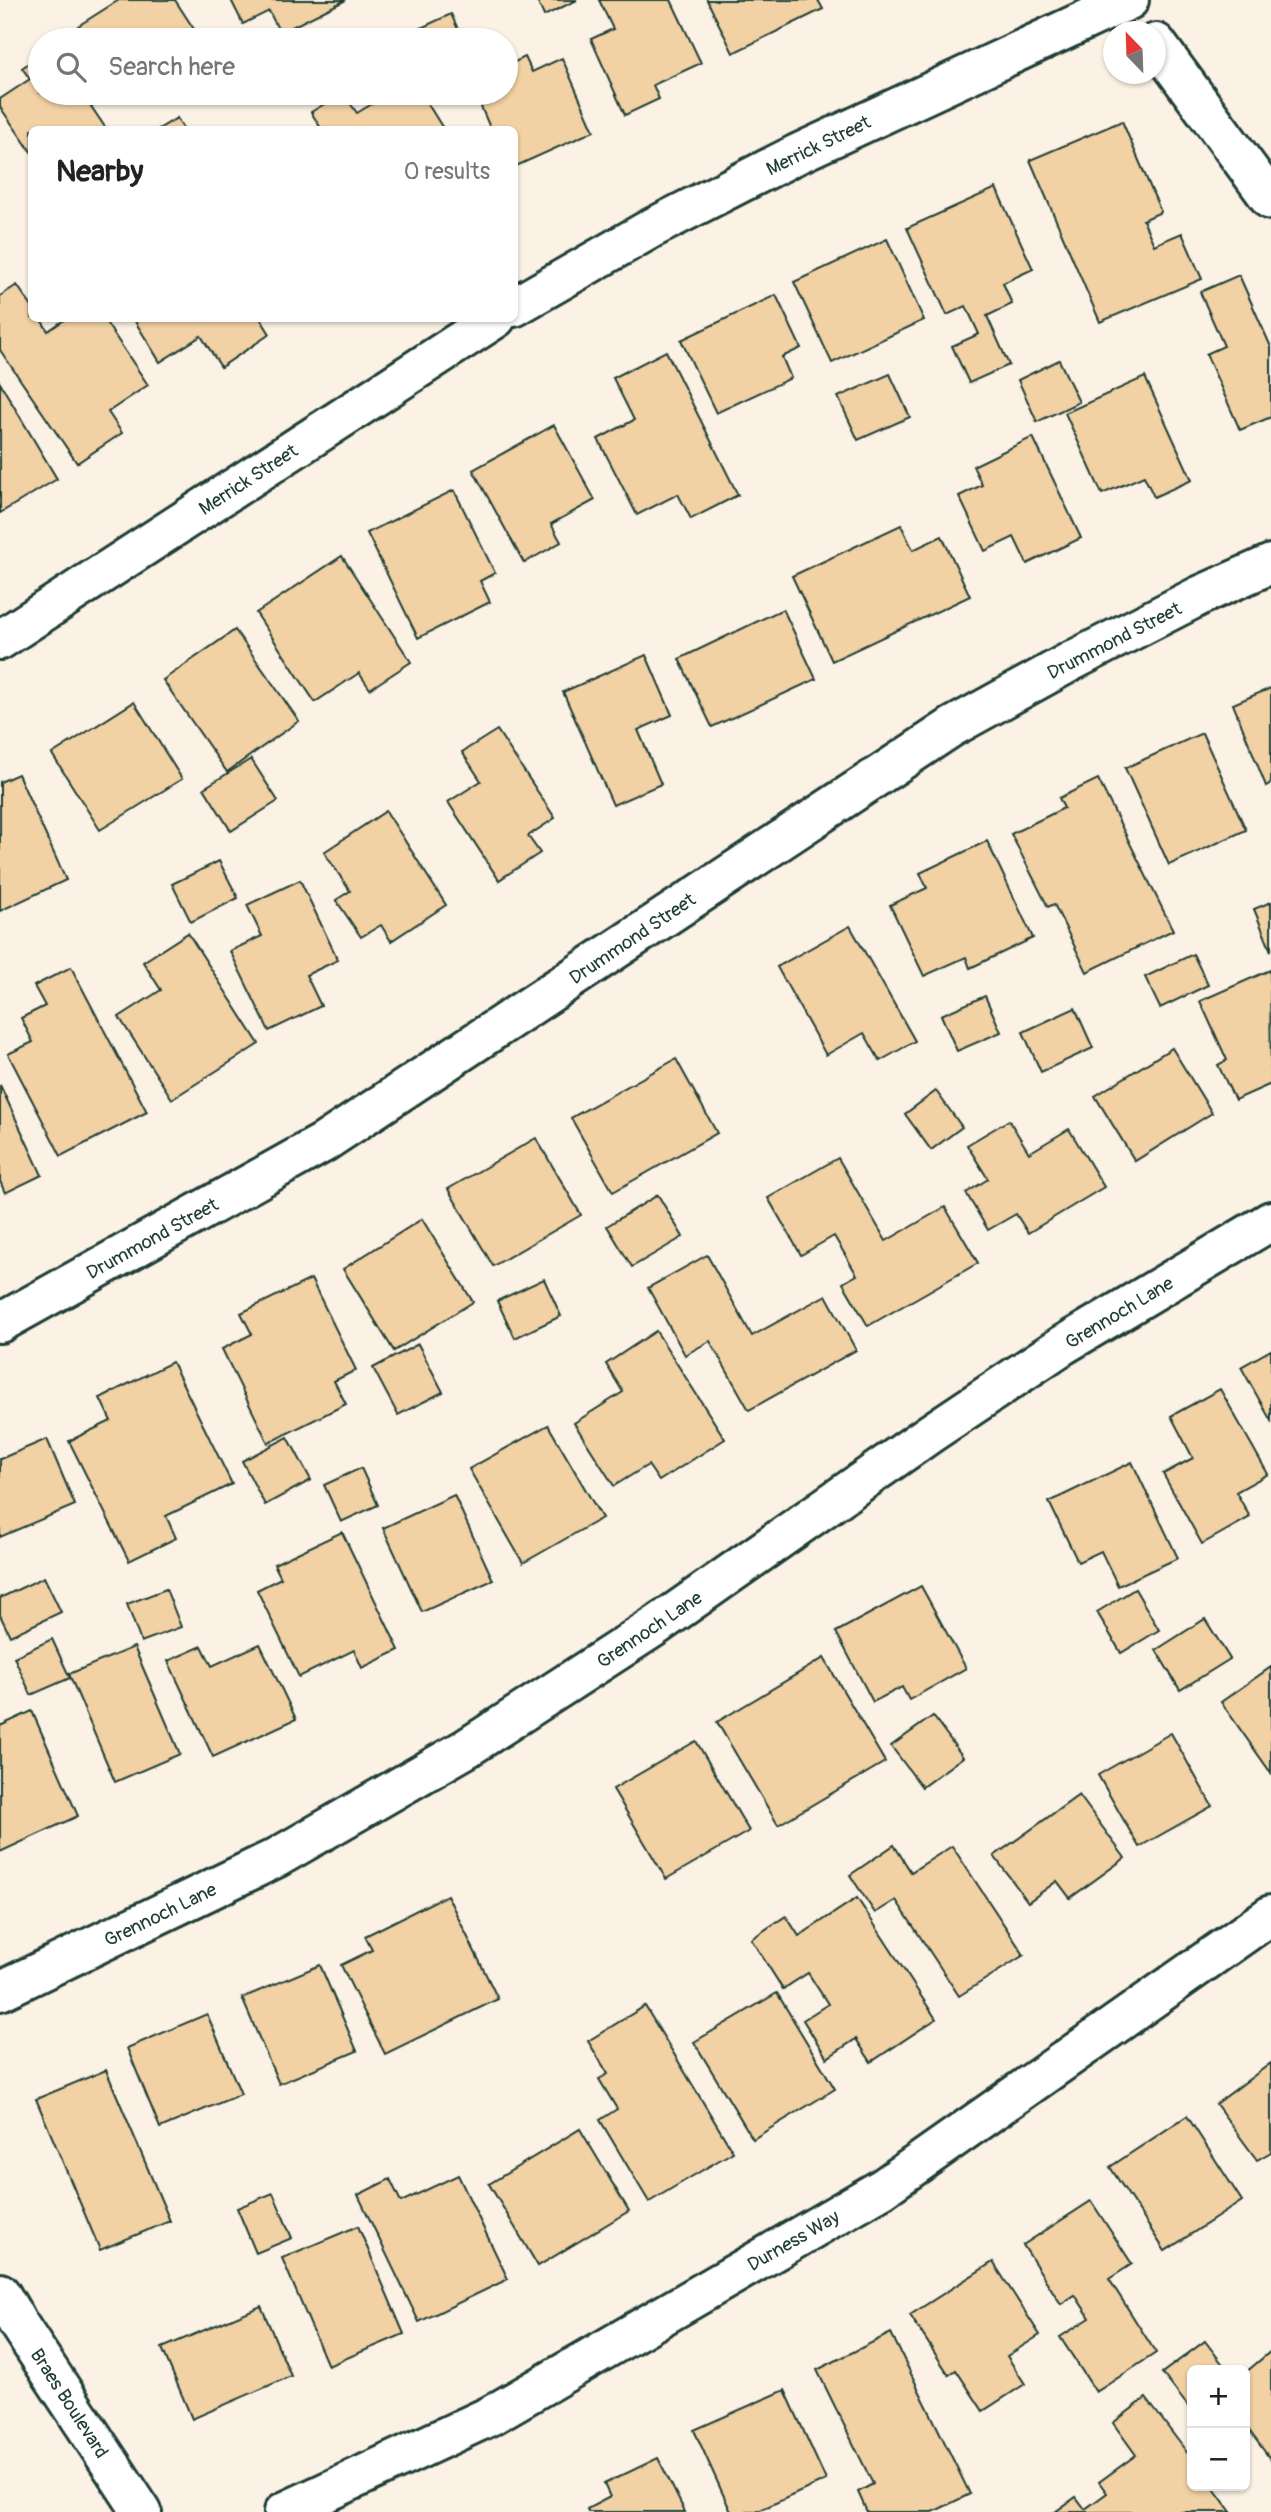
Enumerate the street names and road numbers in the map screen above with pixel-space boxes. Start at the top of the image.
street label: Merrick Street [762,110,875,182]
street label: Merrick Street [195,439,303,521]
street label: Drummond Street [1043,597,1186,685]
street label: Drummond Street [565,888,701,990]
street label: Drummond Street [82,1193,223,1285]
street label: Grennoch Lane [1061,1271,1178,1355]
street label: Grennoch Lane [592,1585,707,1674]
street label: Grennoch Lane [100,1877,221,1952]
street label: Durness Way [743,2205,844,2277]
street label: Braes Boulevard [25,2344,113,2463]

